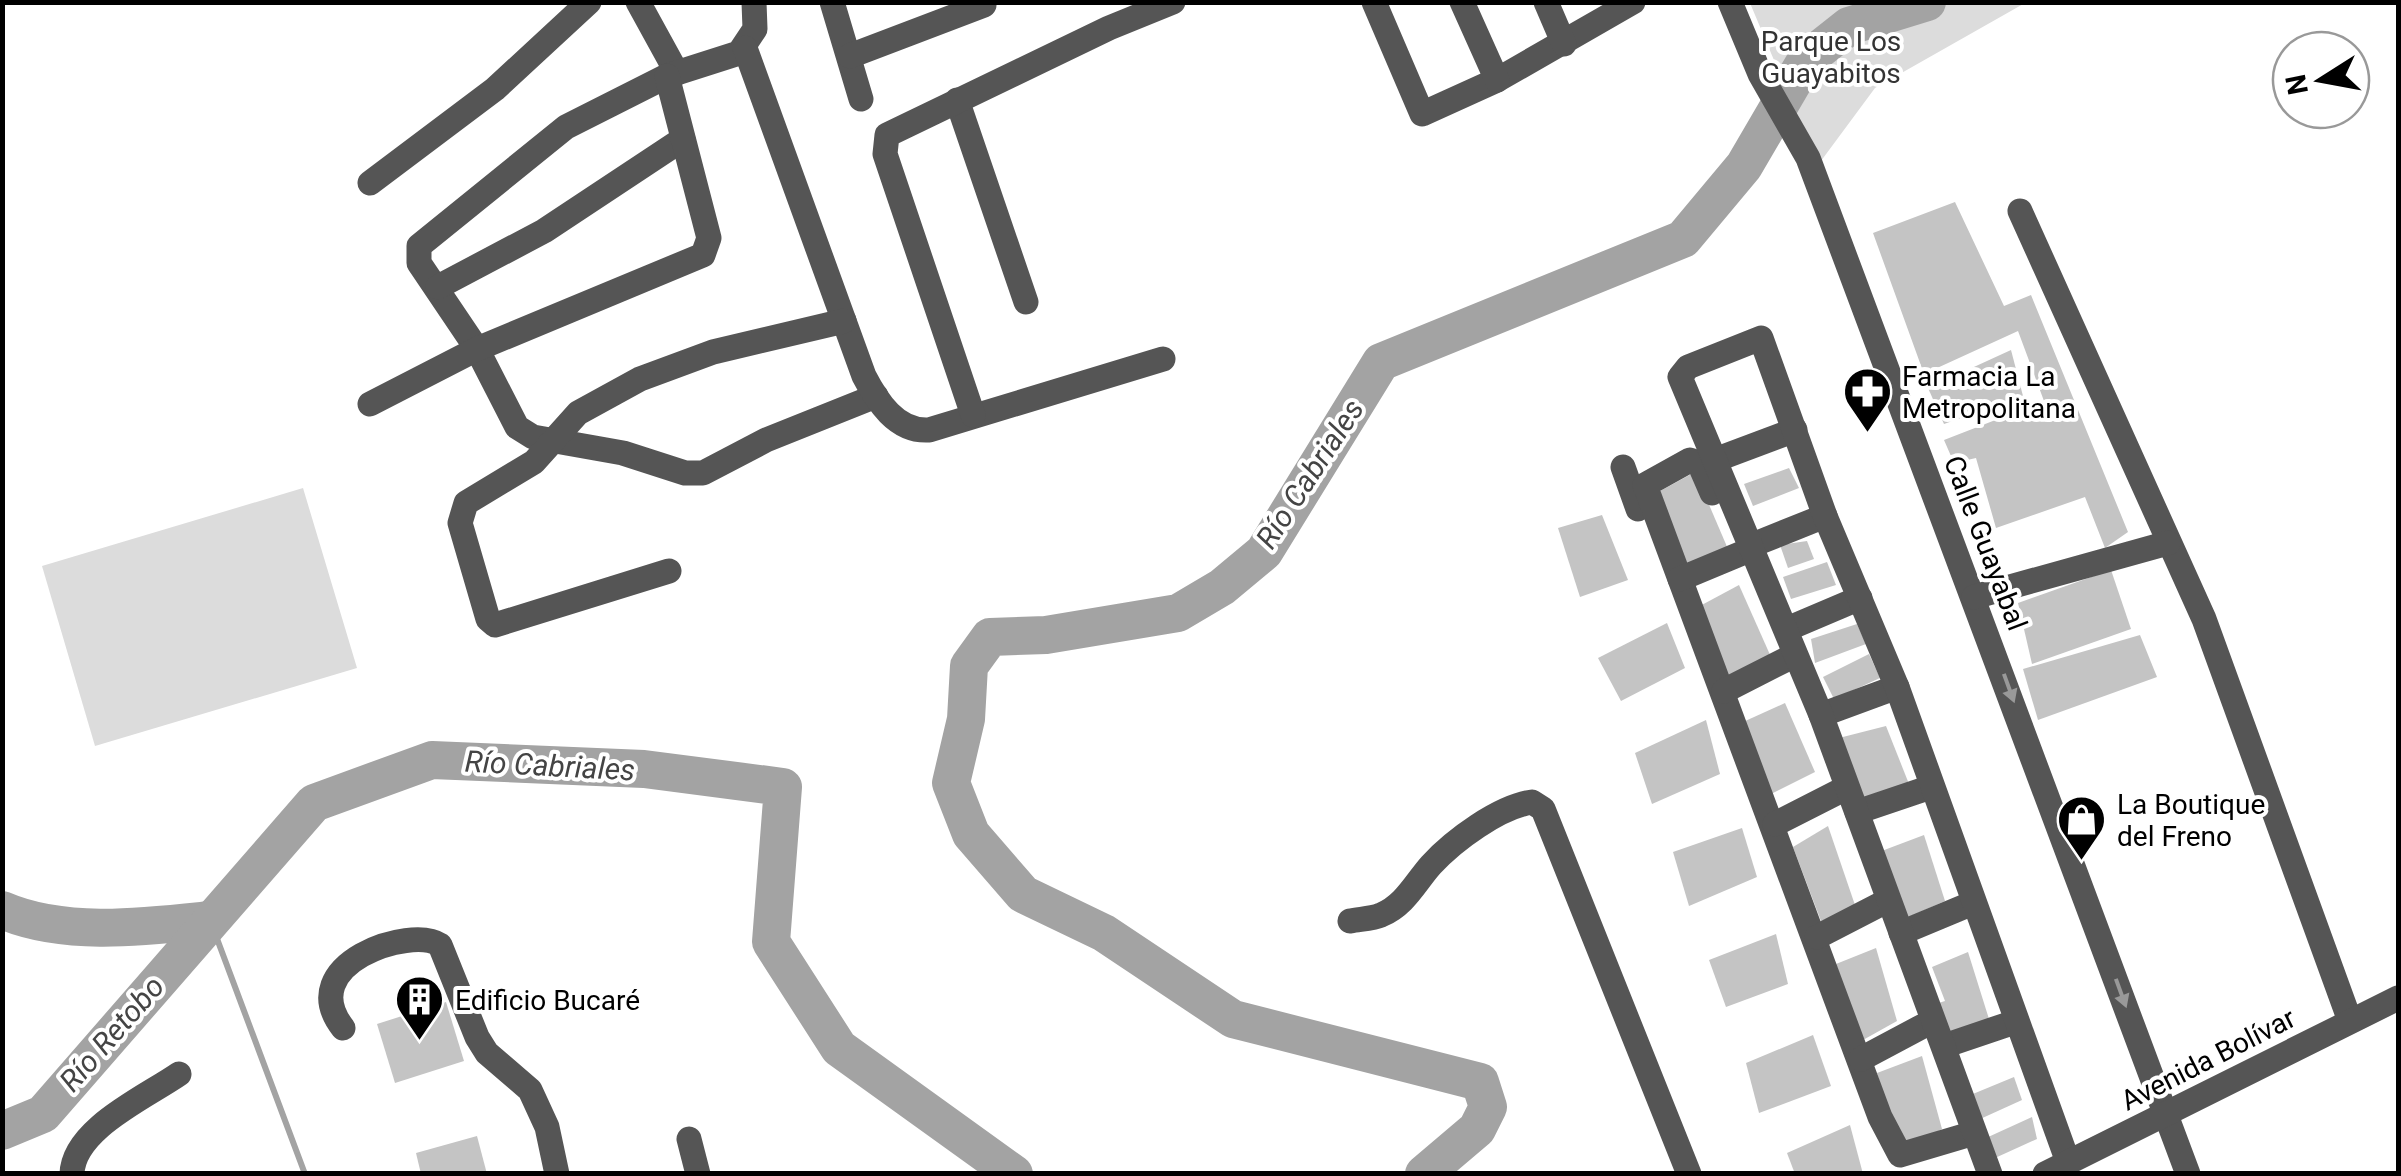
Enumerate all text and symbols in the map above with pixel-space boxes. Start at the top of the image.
park label: Parque Los Guayabitos [1761,25,1901,90]
north arrow [2271,30,2371,130]
text: N [2279,72,2315,98]
place label: Farmacia La Metropolitana [1902,360,2076,425]
pharmacy icon: Farmacia La Metropolitana [1841,366,1893,434]
water label: Río Cabriales [1248,393,1371,555]
street label: Calle Guayabal [1937,451,2034,635]
one-way arrow [2002,673,2017,703]
water label: Río Cabriales [464,744,636,787]
place label: La Boutique del Freno [2117,788,2265,853]
shop icon: La Boutique del Freno [2056,794,2108,862]
water label: Río Retobo [52,969,171,1098]
building icon: Edificio Bucaré [394,974,446,1042]
one-way arrow [2114,978,2129,1008]
place label: Edificio Bucaré [455,984,640,1017]
street label: Avenida Bolívar [2116,1001,2301,1118]

